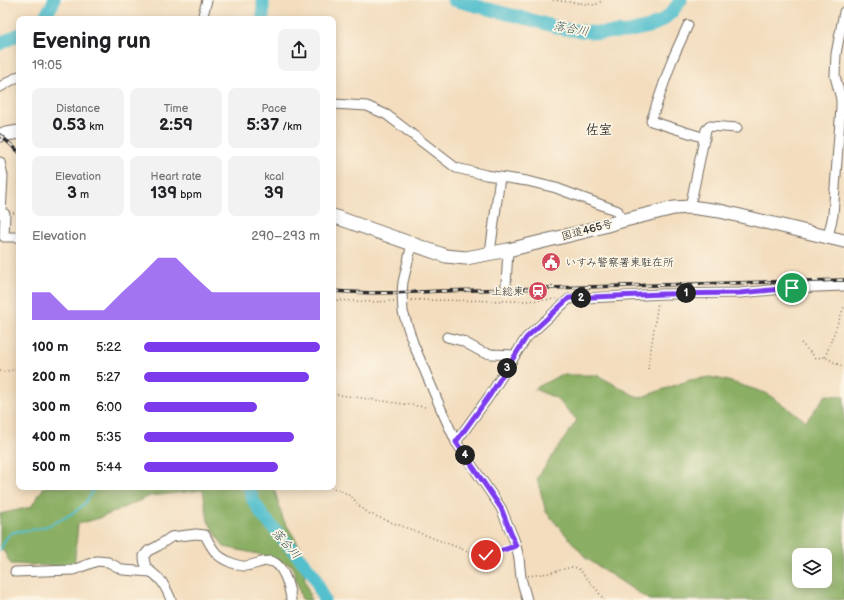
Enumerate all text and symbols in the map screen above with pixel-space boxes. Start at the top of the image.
water label: 落合川 [552,18,590,40]
text: Evening run [32,28,151,55]
button: share [278,29,320,71]
text: 19:05 [32,57,62,73]
text: Distance [56,102,100,115]
text: Time [164,102,188,115]
text: Pace [261,102,287,115]
text: 0.53 [52,115,86,135]
text: 2:59 [159,115,193,135]
text: 5:37 [246,115,279,135]
text: km [86,120,104,133]
text: /km [279,120,302,133]
district label: 佐室 [586,122,612,138]
text: Elevation [55,170,101,183]
text: Heart rate [151,170,201,183]
text: kcal [264,170,284,183]
text: 3 [67,183,77,203]
text: 139 [150,183,177,203]
text: 39 [264,183,284,203]
text: m [77,188,89,201]
text: bpm [177,188,202,201]
street label: 国道465号 [560,217,614,243]
text: Elevation [32,228,86,244]
text: 290–293 m [251,228,320,244]
public building icon: いすみ警察署東駐在所 [540,251,562,273]
place label: いすみ警察署東駐在所 [565,256,674,269]
pin [775,271,809,305]
icon: arrive [781,277,803,299]
station icon: 上総東 [527,280,549,302]
pin: 1 [676,283,696,303]
place label: 上総東 [491,285,524,298]
text: 1 [684,286,688,299]
pin: 2 [571,288,591,308]
text: 2 [578,291,584,304]
text: 100 m [32,339,68,355]
text: 5:22 [96,339,121,355]
pin: 3 [497,358,517,378]
text: 3 [504,361,510,374]
text: 200 m [32,369,70,385]
text: 5:27 [96,369,120,385]
text: 300 m [32,399,70,415]
text: 6:00 [96,399,122,415]
text: 400 m [32,429,70,445]
text: 5:35 [96,429,122,445]
pin: 4 [455,445,475,465]
text: 4 [462,448,468,461]
text: 500 m [32,459,70,475]
text: 5:44 [96,459,122,475]
water label: 落合川 [269,525,303,563]
pin [469,538,503,572]
icon: check [475,544,497,566]
map controls [792,548,832,588]
button: layers [792,548,832,588]

